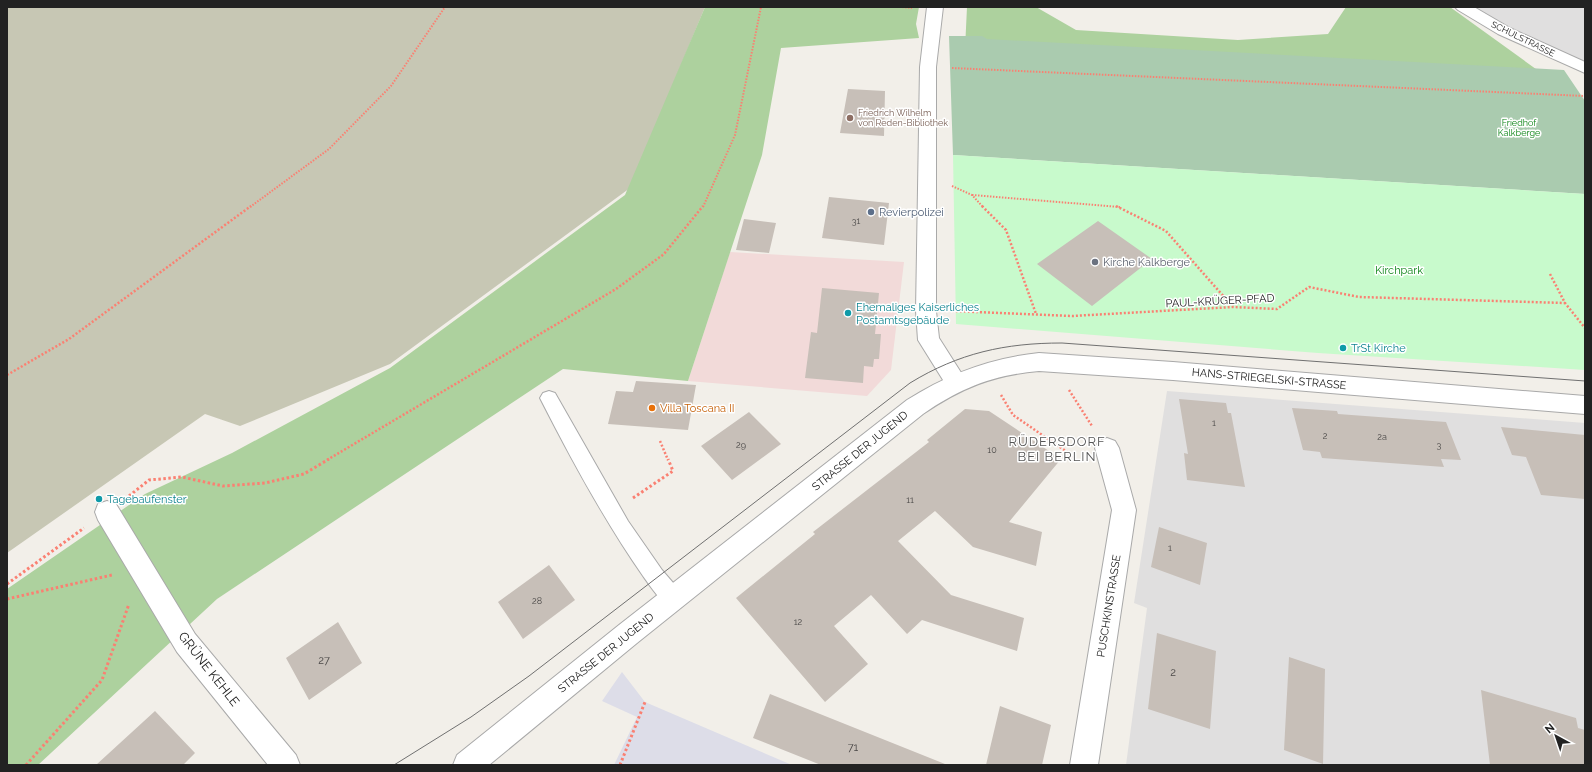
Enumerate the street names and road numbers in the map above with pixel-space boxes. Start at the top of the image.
street label: SCHULSTRASSE [1490,19,1557,59]
street label: PAUL-KRÜGER-PFAD [1165,292,1275,310]
street label: HANS-STRIEGELSKI-STRASSE [1191,366,1347,392]
street label: STRASSE DER JUGEND [809,408,911,494]
street label: PUSCHKINSTRASSE [1094,553,1124,658]
street label: STRASSE DER JUGEND [555,610,657,696]
street label: GRÜNE KEHLE [175,628,244,709]

